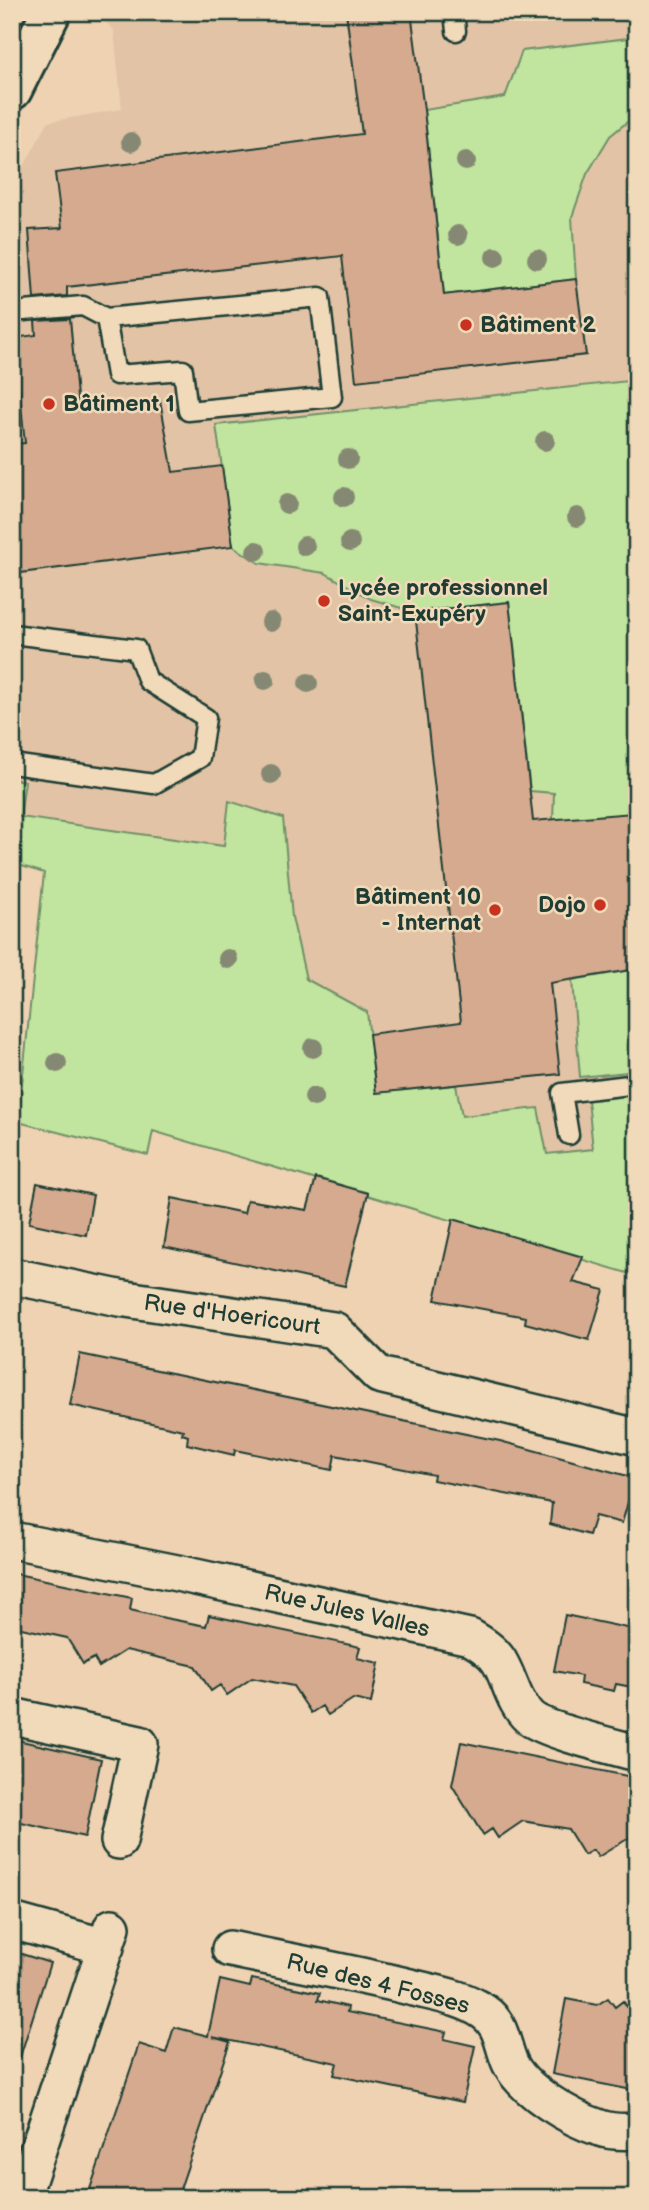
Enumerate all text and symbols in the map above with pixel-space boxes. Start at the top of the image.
place label: Bâtiment 2 [480,311,596,339]
marker: Bâtiment 2 [458,317,474,333]
place label: Bâtiment 1 [63,390,175,418]
marker: Bâtiment 1 [41,396,57,412]
place label: Lycée professionnel Saint-Exupéry [338,574,548,628]
marker: Lycée professionnel Saint-Exupéry [316,593,332,609]
place label: Bâtiment 10 - Internat [355,883,481,937]
place label: Dojo [538,891,586,919]
marker: Dojo [592,897,608,913]
marker: Bâtiment 10 - Internat [487,902,503,918]
street label: Rue d'Hoericourt [142,1289,322,1341]
street label: Rue Jules Valles [262,1578,432,1644]
street label: Rue des 4 Fosses [284,1948,472,2020]

